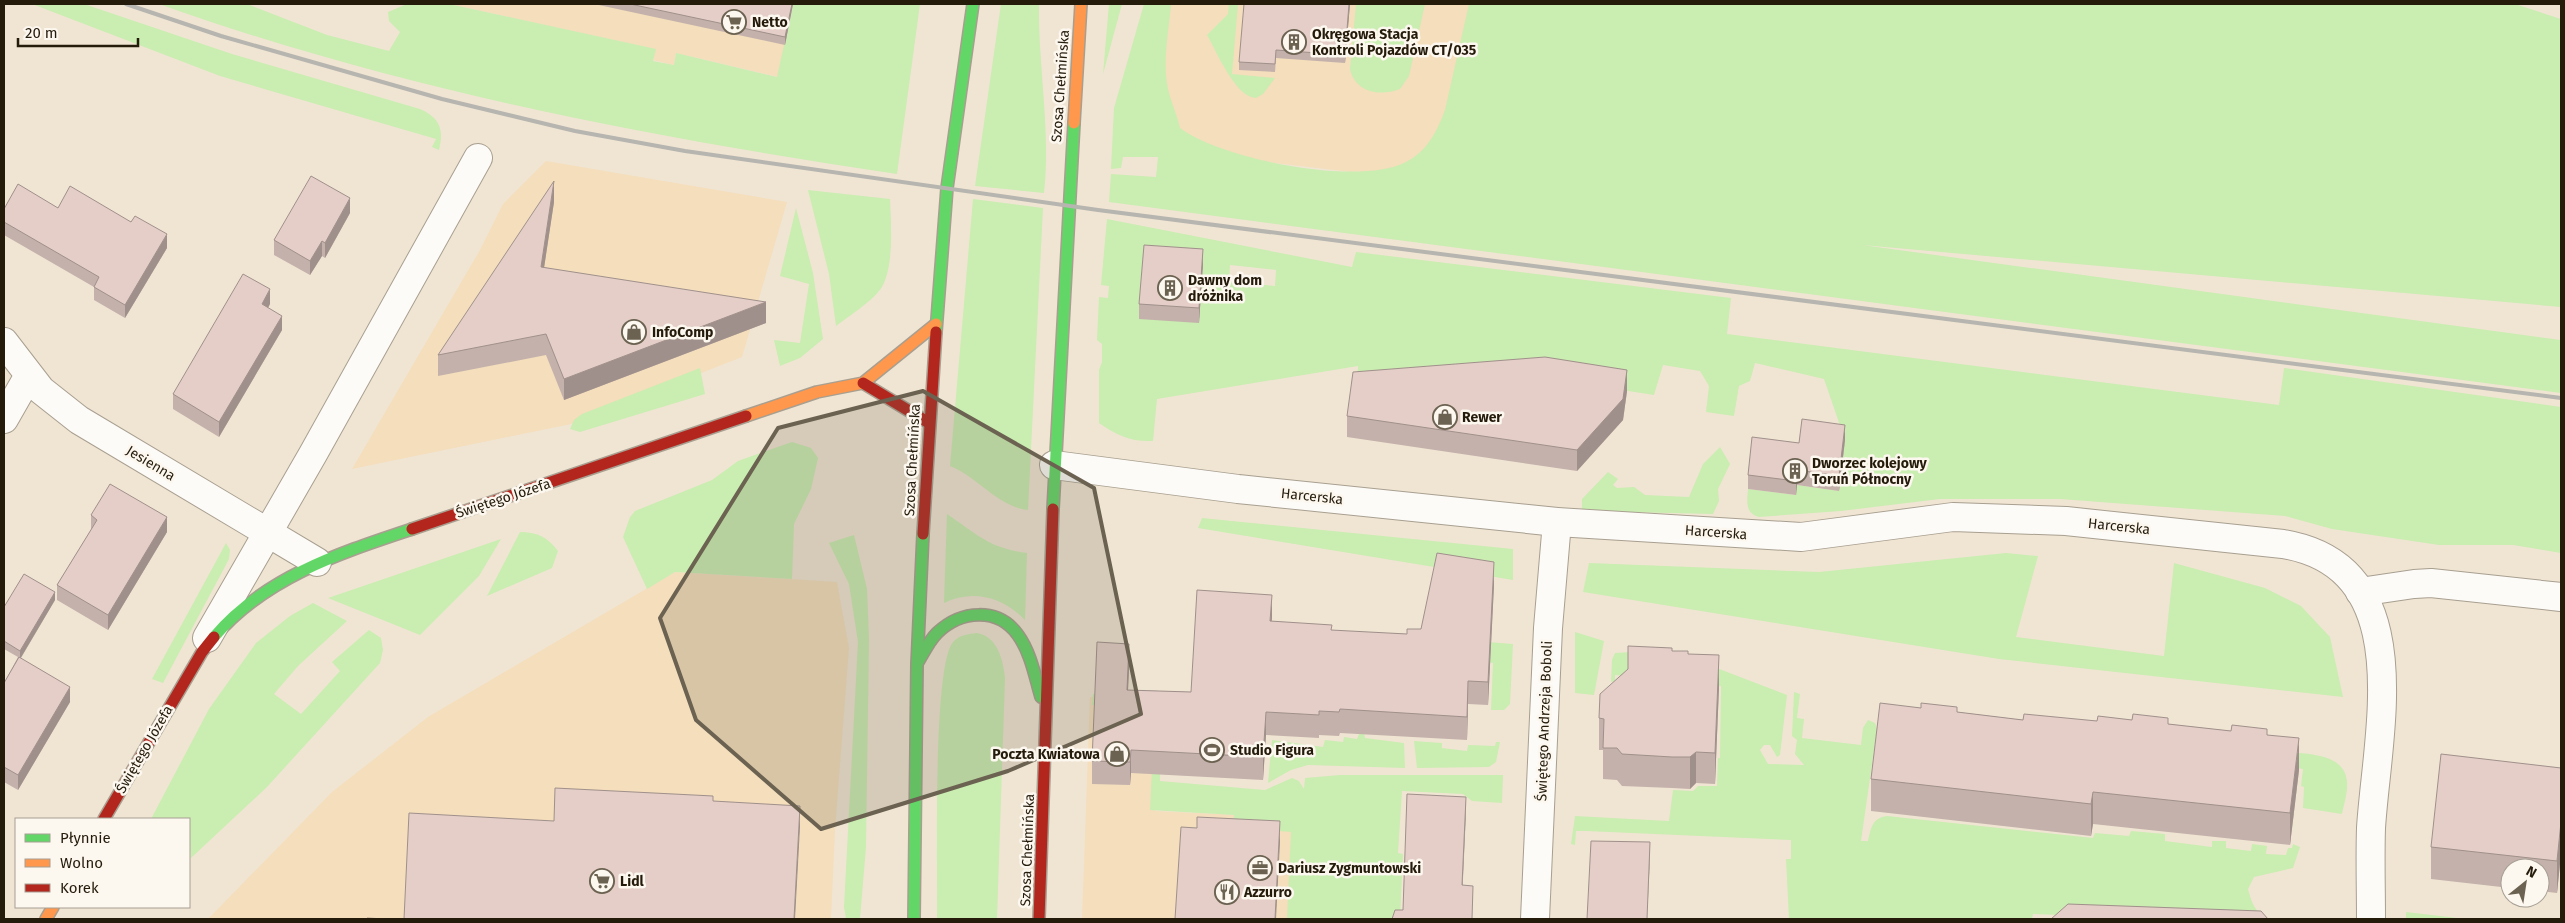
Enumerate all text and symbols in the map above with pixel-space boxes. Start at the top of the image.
supermarket icon: Netto [721,9,747,35]
place label: Netto [752,14,788,31]
scale bar [18,15,138,47]
text: 20 m [25,24,58,42]
place label: Okręgowa Stacja Kontroli Pojazdów CT/035 [1312,26,1477,59]
street label: Szosa Chełmińska [1048,29,1073,143]
building icon: Okręgowa Stacja Kontroli Pojazdów CT/035 [1281,29,1307,55]
place label: Dawny dom dróżnika [1188,272,1262,305]
building icon: Dawny dom dróżnika [1157,275,1183,301]
shop icon: InfoComp [621,319,647,345]
place label: InfoComp [652,324,713,341]
street label: Szosa Chełmińska [901,403,924,517]
shop icon: Rewer [1432,404,1458,430]
place label: Rewer [1462,409,1502,426]
street label: Jesienna [123,442,178,485]
place label: Dworzec kolejowy Toruń Północny [1812,455,1927,488]
building icon: Dworzec kolejowy Toruń Północny [1782,458,1808,484]
street label: Świętego Józefa [453,474,553,522]
street label: Harcerska [1280,485,1344,508]
street label: Harcerska [2087,515,2151,538]
street label: Harcerska [1684,522,1748,543]
street label: Świętego Andrzeja Boboli [1532,640,1556,802]
street label: Świętego Józefa [112,702,176,796]
sports icon: Studio Figura [1199,737,1225,763]
shop icon: Poczta Kwiatowa [1104,741,1130,767]
place label: Studio Figura [1230,742,1314,759]
place label: Poczta Kwiatowa [992,746,1100,763]
street label: Szosa Chełmińska [1017,793,1038,907]
legend [15,818,190,908]
text: Płynnie [60,829,111,847]
text: Wolno [60,854,103,872]
office icon: Dariusz Zygmuntowski [1247,855,1273,881]
north arrow [2500,858,2550,908]
place label: Dariusz Zygmuntowski [1278,860,1421,877]
text: N [2523,862,2540,882]
supermarket icon: Lidl [589,868,615,894]
place label: Lidl [620,873,645,890]
text: Korek [60,879,99,897]
restaurant icon: Azzurro [1214,879,1240,905]
place label: Azzurro [1243,884,1292,901]

